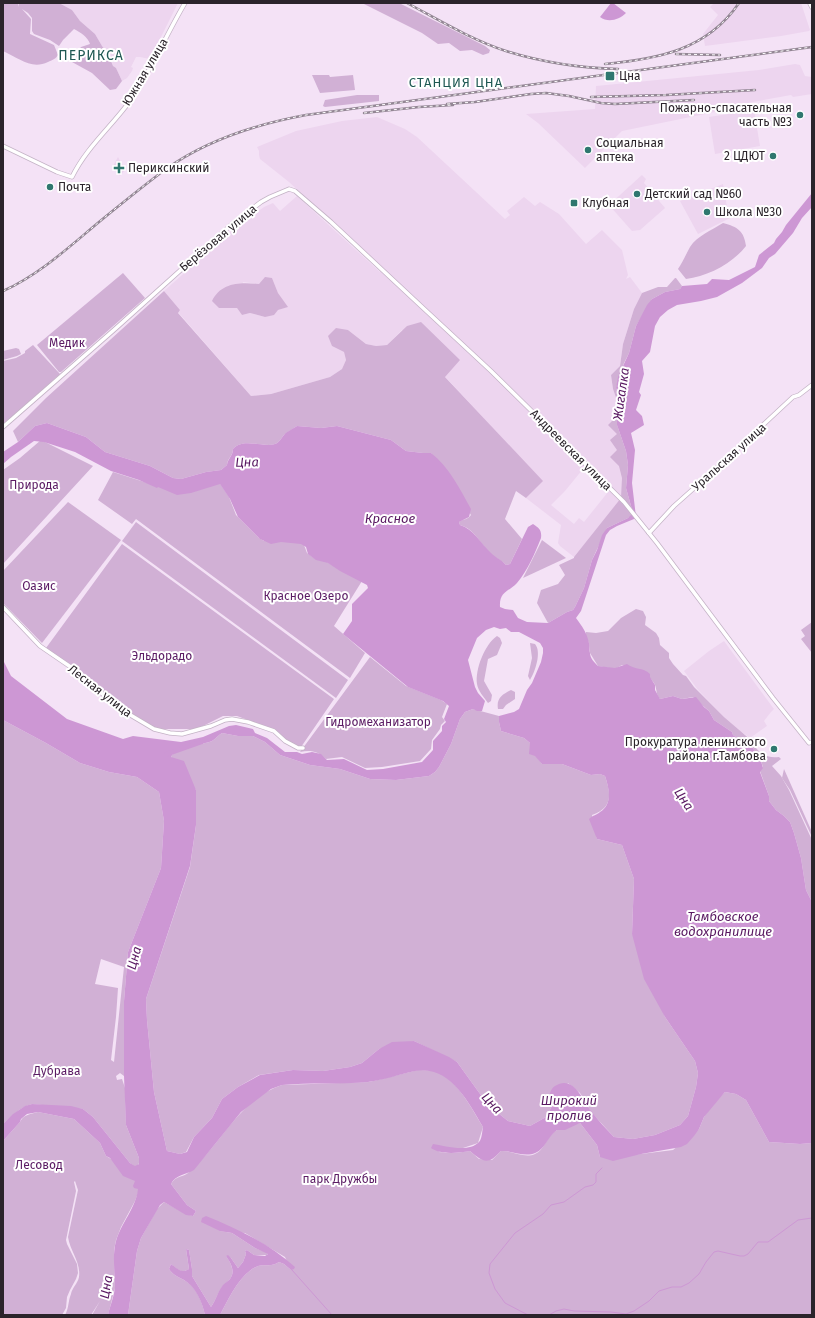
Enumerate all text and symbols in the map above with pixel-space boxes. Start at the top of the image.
street label: Южная улица [119,36,171,108]
district label: ПЕРИКСА [58,47,124,64]
place label: Цна [619,69,641,83]
marker: Цна [604,70,616,82]
district label: СТАНЦИЯ ЦНА [409,75,503,90]
place label: Пожарно-спасательная часть №3 [660,101,792,129]
marker: Пожарно-спасательная часть №3 [795,110,805,120]
place label: Социальная аптека [596,136,664,164]
marker: Социальная аптека [583,145,593,155]
place label: 2 ЦДЮТ [724,149,766,163]
marker: 2 ЦДЮТ [768,151,778,161]
place label: Периксинский [128,161,210,175]
marker: Периксинский [113,162,125,174]
place label: Почта [58,180,91,194]
marker: Почта [45,182,55,192]
place label: Детский сад №60 [644,187,742,201]
marker: Детский сад №60 [632,189,642,199]
place label: Клубная [582,196,629,210]
marker: Клубная [569,198,579,208]
street label: Берёзовая улица [177,202,259,274]
place label: Школа №30 [715,205,782,219]
marker: Школа №30 [702,207,712,217]
park label: Медик [49,336,86,350]
water label: Жигалка [610,367,632,422]
street label: Андреевская улица [527,406,615,494]
street label: Уральская улица [689,420,769,494]
water label: Цна [235,454,259,470]
park label: Природа [9,478,59,492]
water label: Красное [365,511,416,526]
park label: Оазис [22,579,56,593]
park label: Красное Озеро [264,589,349,603]
park label: Эльдорадо [132,649,192,663]
street label: Лесная улица [65,662,135,720]
park label: Гидромеханизатор [325,715,431,729]
place label: Прокуратура ленинского района г.Тамбова [625,735,766,763]
marker: Прокуратура ленинского района г.Тамбова [769,744,779,754]
water label: Цна [671,785,697,813]
water label: Тамбовское водохранилище [674,909,772,939]
water label: Цна [124,945,144,971]
park label: Дубрава [33,1064,80,1078]
water label: Цна [478,1089,506,1117]
water label: Широкий пролив [541,1093,597,1123]
park label: Лесовод [15,1158,63,1172]
park label: парк Дружбы [303,1172,377,1186]
water label: Цна [97,1274,115,1300]

